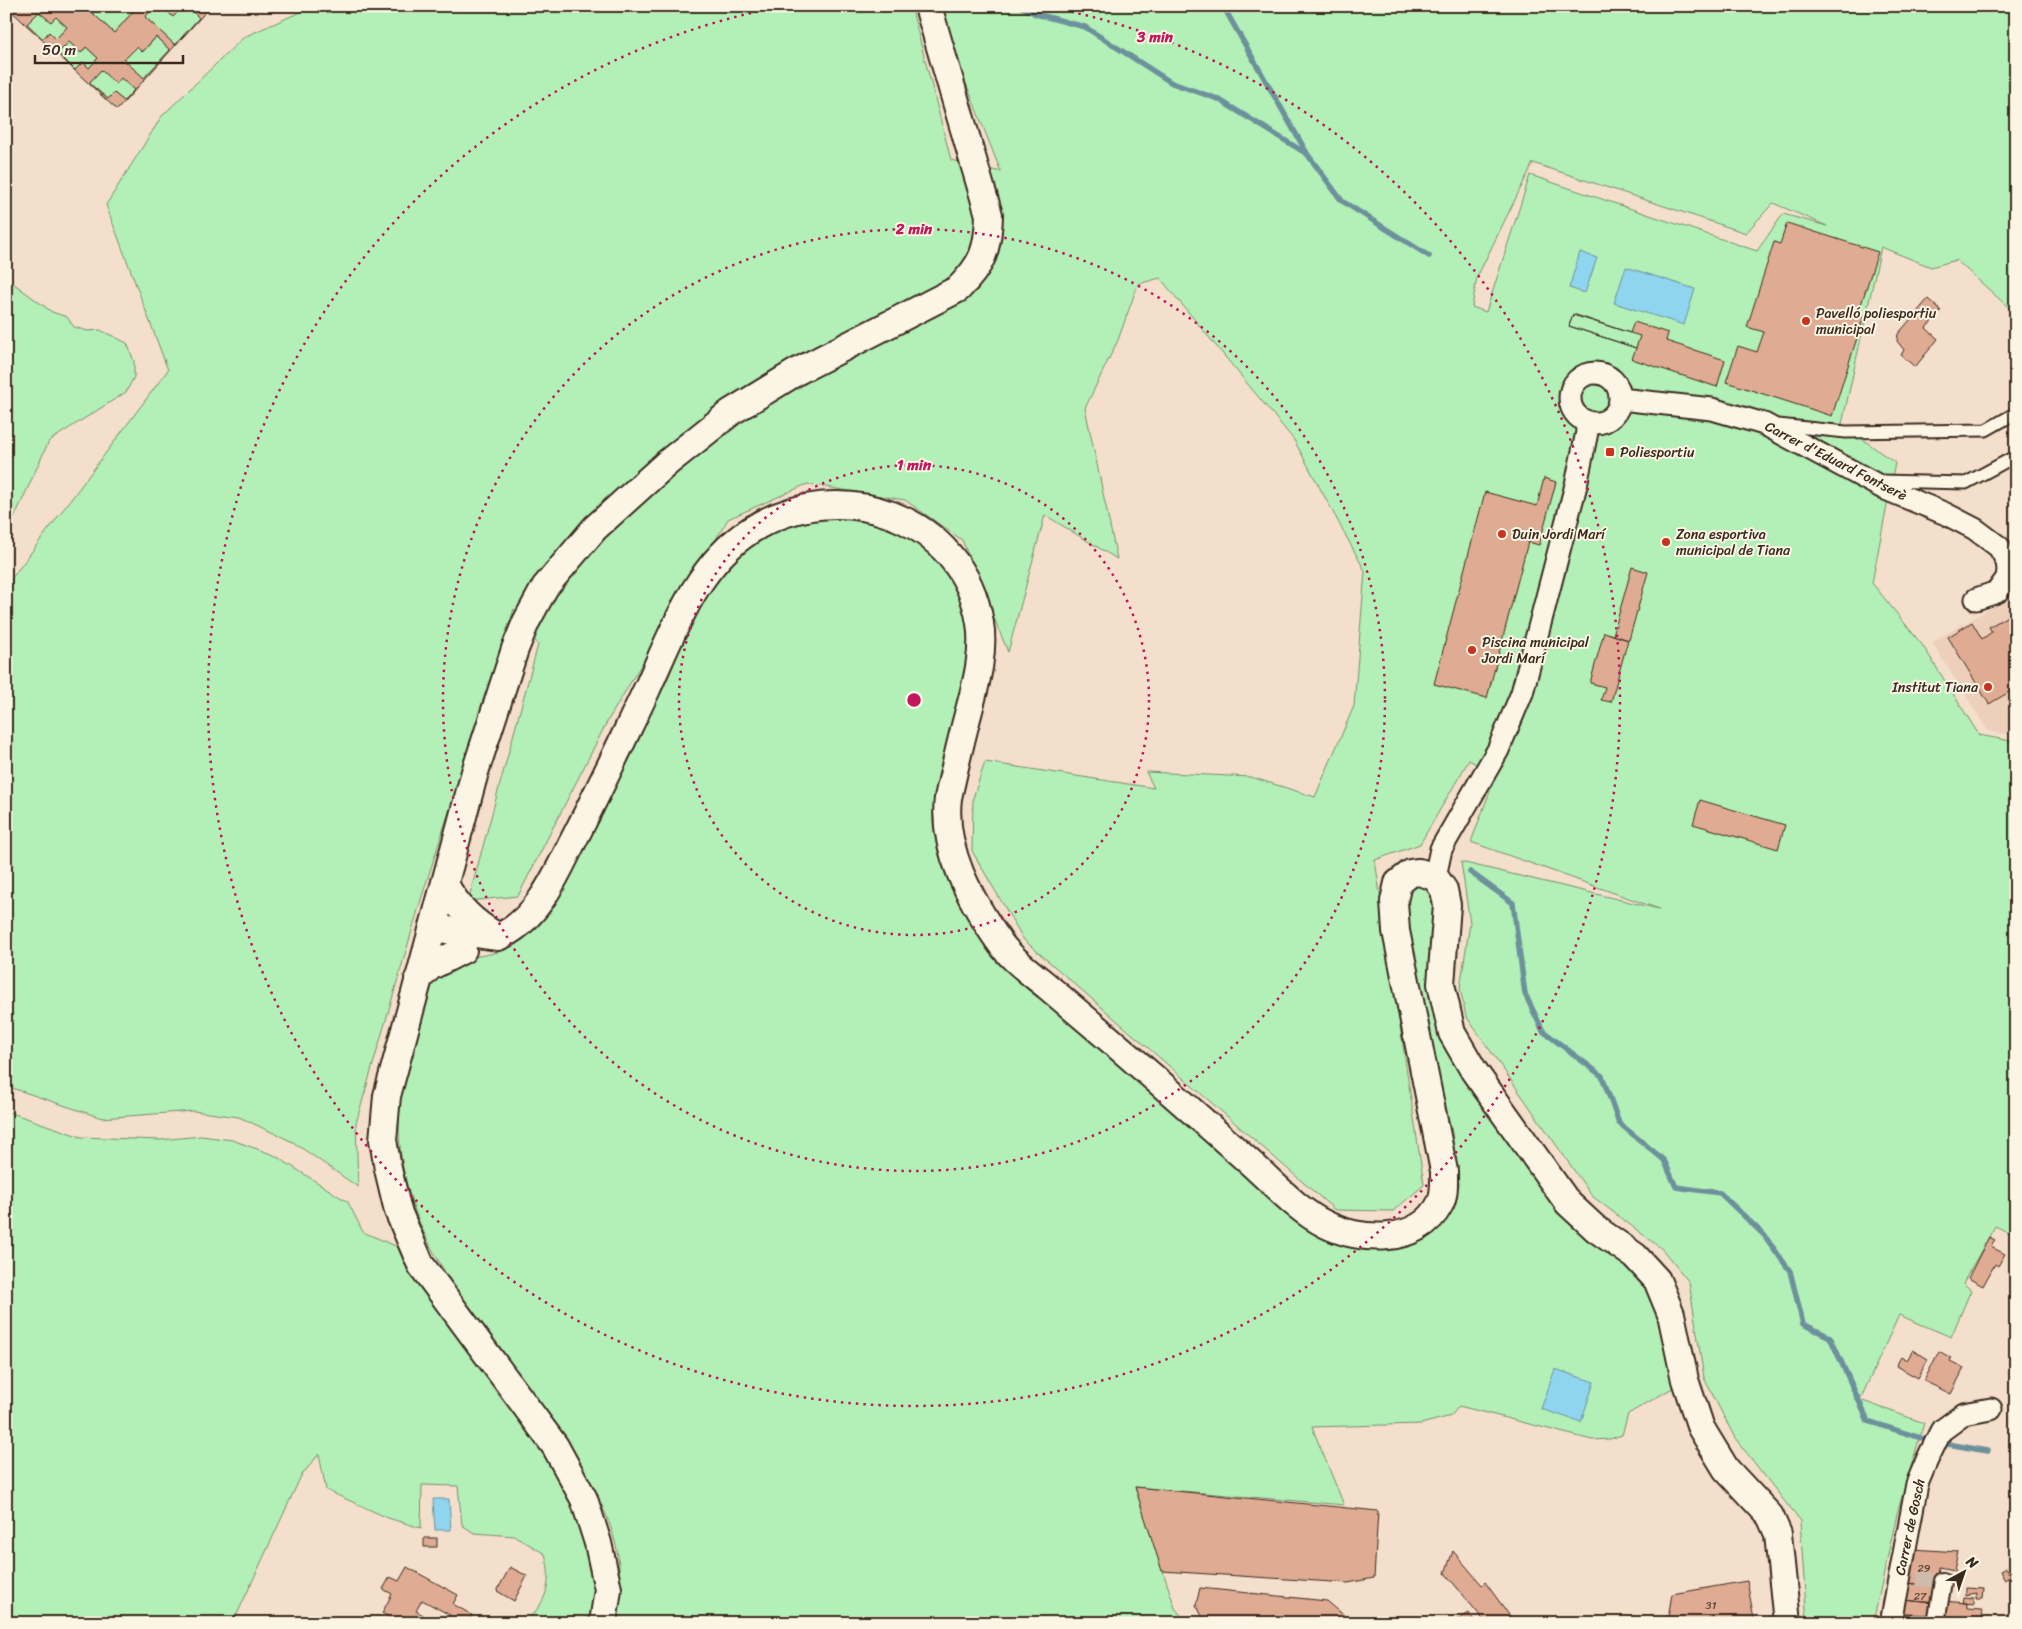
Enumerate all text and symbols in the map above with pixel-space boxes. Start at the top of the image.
text: 3 min [1136,24,1174,50]
scale bar [35,32,182,64]
text: 50 m [42,37,77,63]
text: 2 min [895,216,933,242]
place label: Pavelló poliesportiu municipal [1816,301,1937,342]
marker: Pavelló poliesportiu municipal [1800,315,1812,327]
street label: Carrer d'Eduard Fontserè [1760,414,1912,508]
place label: Poliesportiu [1620,440,1695,465]
marker: Poliesportiu [1604,446,1616,458]
text: 1 min [897,452,932,478]
place label: Duin Jordi Marí [1512,522,1607,547]
place label: Zona esportiva municipal de Tiana [1676,522,1791,563]
marker: Duin Jordi Marí [1496,528,1508,540]
marker: Zona esportiva municipal de Tiana [1660,536,1672,548]
place label: Piscina municipal Jordi Marí [1481,630,1590,671]
marker: Piscina municipal Jordi Marí [1466,644,1478,656]
place label: Institut Tiana [1891,675,1979,700]
marker: Institut Tiana [1982,681,1994,693]
centre of rings [905,691,923,709]
street label: Carrer de Gosch [1888,1476,1932,1578]
north arrow [1940,1546,1990,1596]
text: N [1960,1549,1984,1575]
house number: 29 [1917,1559,1931,1578]
house number: 27 [1914,1587,1927,1606]
house number: 31 [1706,1596,1717,1615]

